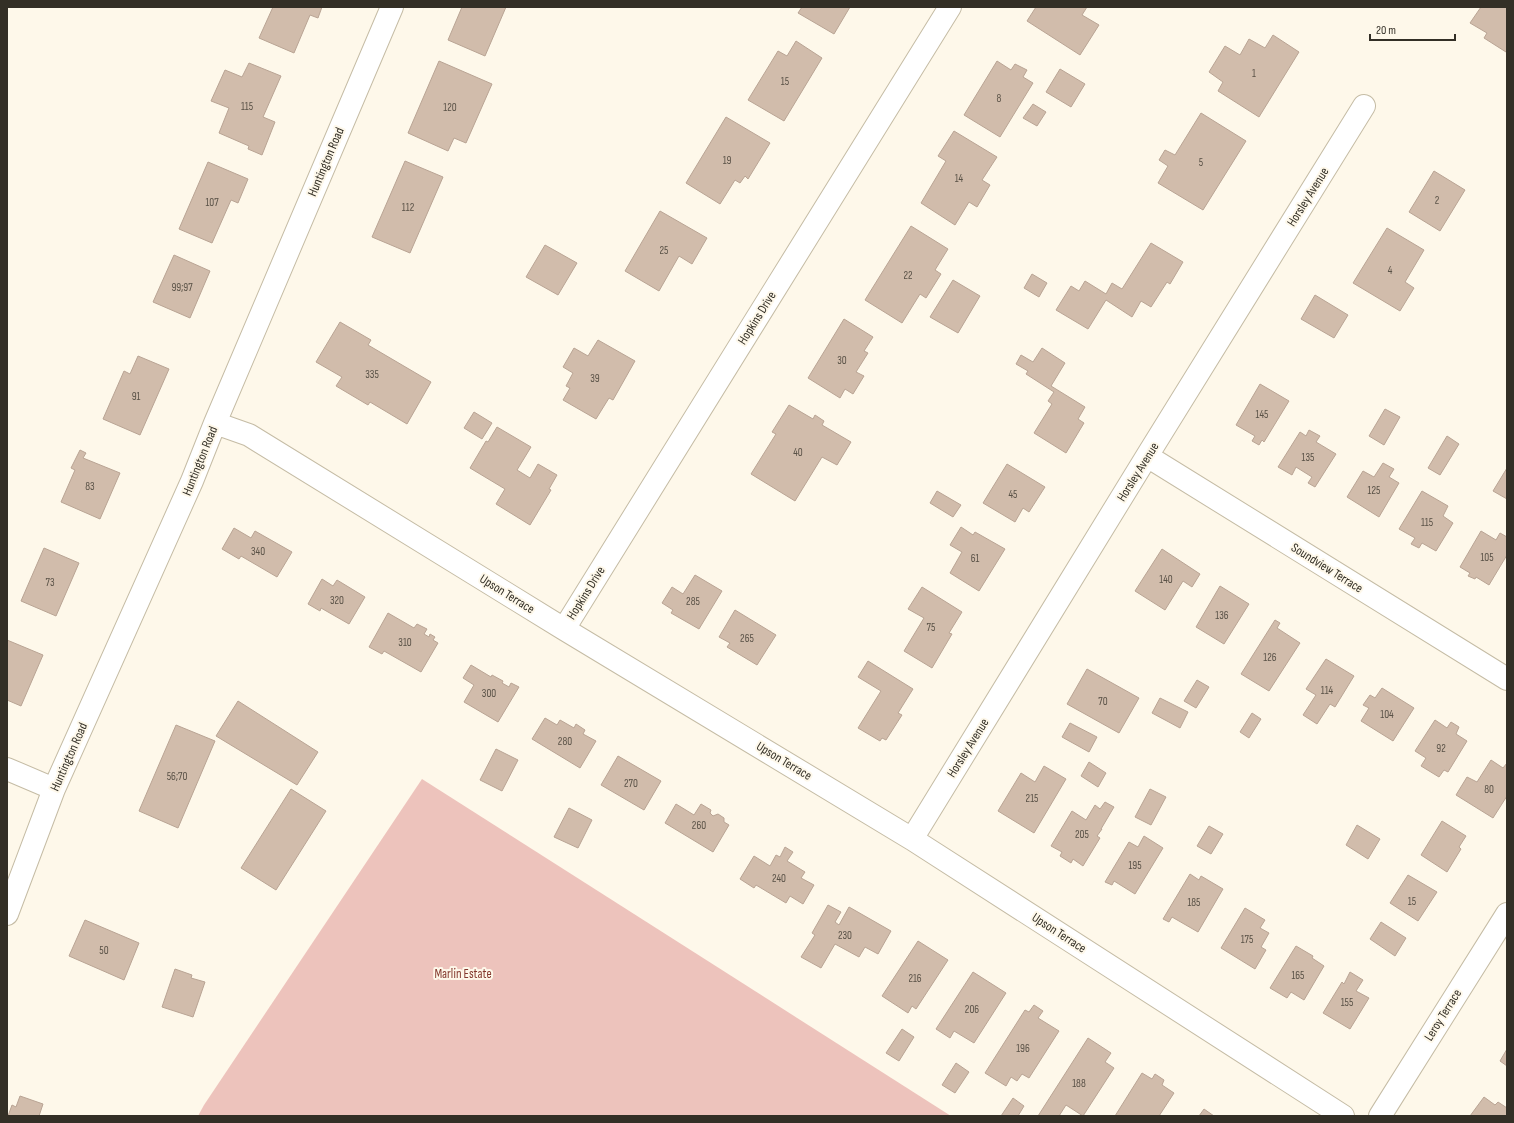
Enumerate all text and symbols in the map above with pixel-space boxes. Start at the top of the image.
scale bar [1370,16,1455,42]
text: 20 m [1376,23,1396,38]
house number: 1 [1252,67,1256,80]
house number: 15 [781,75,789,88]
house number: 8 [997,92,1002,105]
house number: 115 [241,100,253,113]
house number: 120 [443,101,457,114]
street label: Huntington Road [304,125,348,199]
house number: 19 [723,154,731,167]
house number: 5 [1199,156,1203,169]
street label: Horsley Avenue [1284,165,1332,229]
house number: 14 [955,172,964,185]
house number: 2 [1435,194,1440,207]
house number: 107 [205,196,219,209]
house number: 112 [402,201,415,214]
house number: 25 [660,244,668,257]
house number: 4 [1388,264,1393,277]
house number: 22 [903,269,913,282]
house number: 99;97 [171,281,193,294]
street label: Hopkins Drive [734,288,780,348]
house number: 30 [837,354,847,367]
house number: 335 [365,368,379,381]
house number: 39 [590,372,600,385]
house number: 91 [132,390,141,403]
house number: 145 [1256,408,1268,421]
street label: Huntington Road [179,424,221,498]
street label: Horsley Avenue [1114,440,1162,504]
house number: 40 [793,446,803,459]
house number: 135 [1302,451,1314,464]
house number: 83 [85,480,95,493]
house number: 125 [1368,484,1380,497]
house number: 45 [1008,488,1018,501]
house number: 115 [1421,516,1433,529]
street label: Soundview Terrace [1288,540,1366,596]
house number: 340 [251,545,265,558]
house number: 105 [1480,551,1494,564]
house number: 61 [971,552,979,565]
street label: Hopkins Drive [563,563,609,623]
street label: Upson Terrace [477,571,537,617]
house number: 140 [1159,573,1173,586]
house number: 73 [45,576,55,589]
house number: 320 [330,594,344,607]
house number: 285 [686,595,700,608]
house number: 136 [1215,609,1229,622]
house number: 75 [927,621,935,634]
house number: 265 [740,632,754,645]
house number: 310 [398,636,412,649]
house number: 126 [1263,651,1277,664]
house number: 114 [1321,684,1334,697]
house number: 300 [482,687,496,700]
house number: 70 [1098,695,1108,708]
house number: 104 [1380,708,1394,721]
street label: Horsley Avenue [944,716,992,780]
street label: Huntington Road [47,720,91,794]
house number: 280 [558,735,572,748]
street label: Upson Terrace [753,738,815,784]
house number: 92 [1436,742,1446,755]
house number: 56;70 [167,770,187,783]
house number: 270 [624,777,638,790]
house number: 80 [1484,783,1494,796]
house number: 215 [1026,792,1038,805]
house number: 260 [692,819,706,832]
house number: 205 [1075,828,1089,841]
house number: 195 [1128,859,1142,872]
house number: 240 [772,872,786,885]
house number: 15 [1408,895,1416,908]
house number: 185 [1187,896,1201,909]
street label: Upson Terrace [1029,909,1089,957]
house number: 230 [838,929,852,942]
house number: 175 [1241,933,1253,946]
house number: 50 [99,944,109,957]
park label: Marlin Estate [434,966,492,982]
house number: 165 [1291,969,1305,982]
house number: 216 [908,972,922,985]
street label: Leroy Terrace [1421,986,1465,1044]
house number: 155 [1341,996,1353,1009]
house number: 206 [965,1003,979,1016]
house number: 196 [1016,1042,1030,1055]
house number: 188 [1072,1077,1086,1090]

